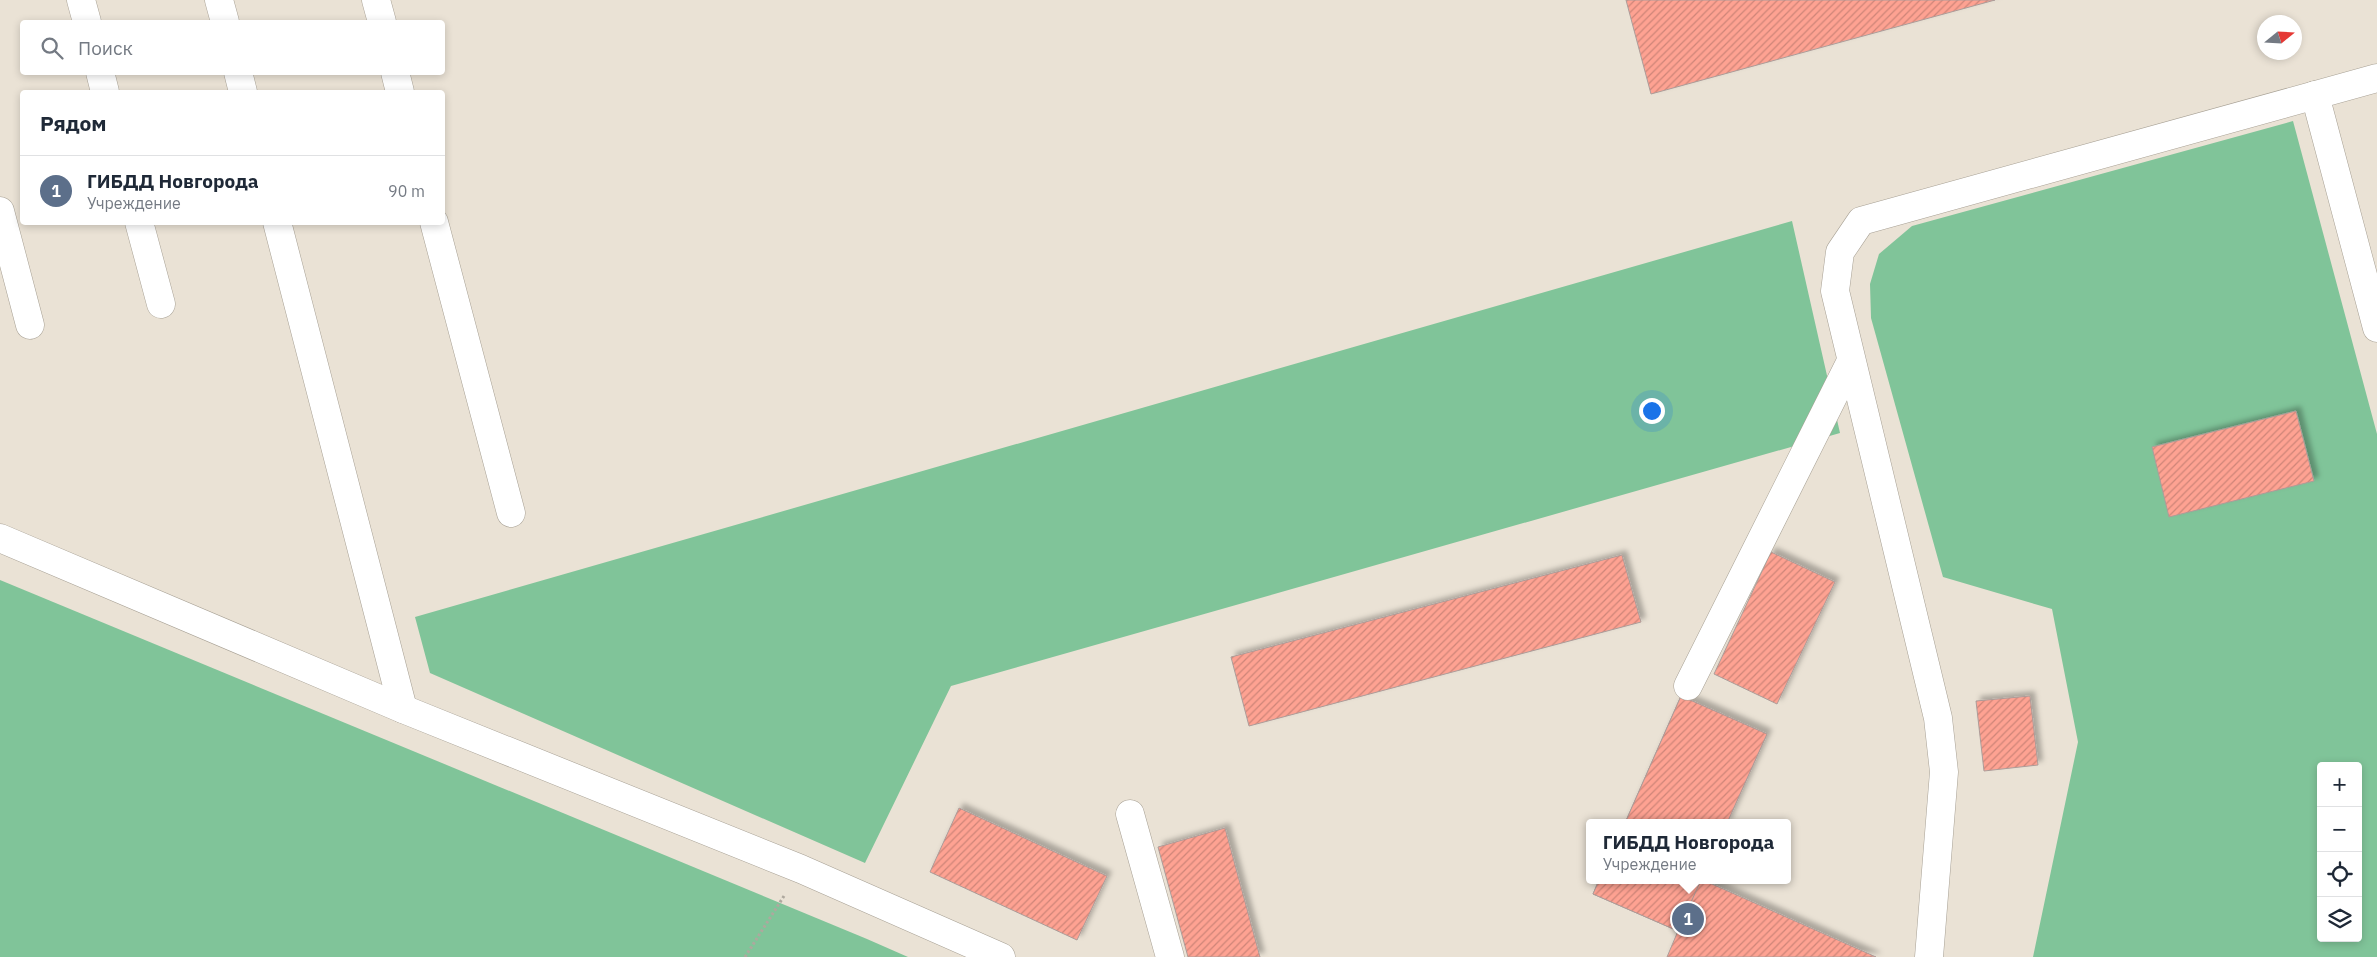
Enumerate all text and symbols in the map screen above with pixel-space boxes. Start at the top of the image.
north arrow [2257,15,2302,60]
search box [20,20,445,75]
icon: search [38,34,66,62]
text: Поиск [78,36,133,60]
text: Рядом [40,109,107,137]
text: ГИБДД Новгорода [87,169,259,193]
text: 1 [51,181,61,201]
text: 90 m [388,181,425,201]
text: Учреждение [87,193,181,213]
your location [1639,398,1665,424]
map controls [2317,762,2362,942]
button: + [2317,762,2362,807]
button: − [2317,807,2362,852]
popup [1586,819,1791,884]
text: ГИБДД Новгорода [1603,830,1774,854]
button: locate [2317,852,2362,897]
text: Учреждение [1603,854,1697,874]
button: layers [2317,897,2362,942]
pin: 1 [1672,900,1704,938]

